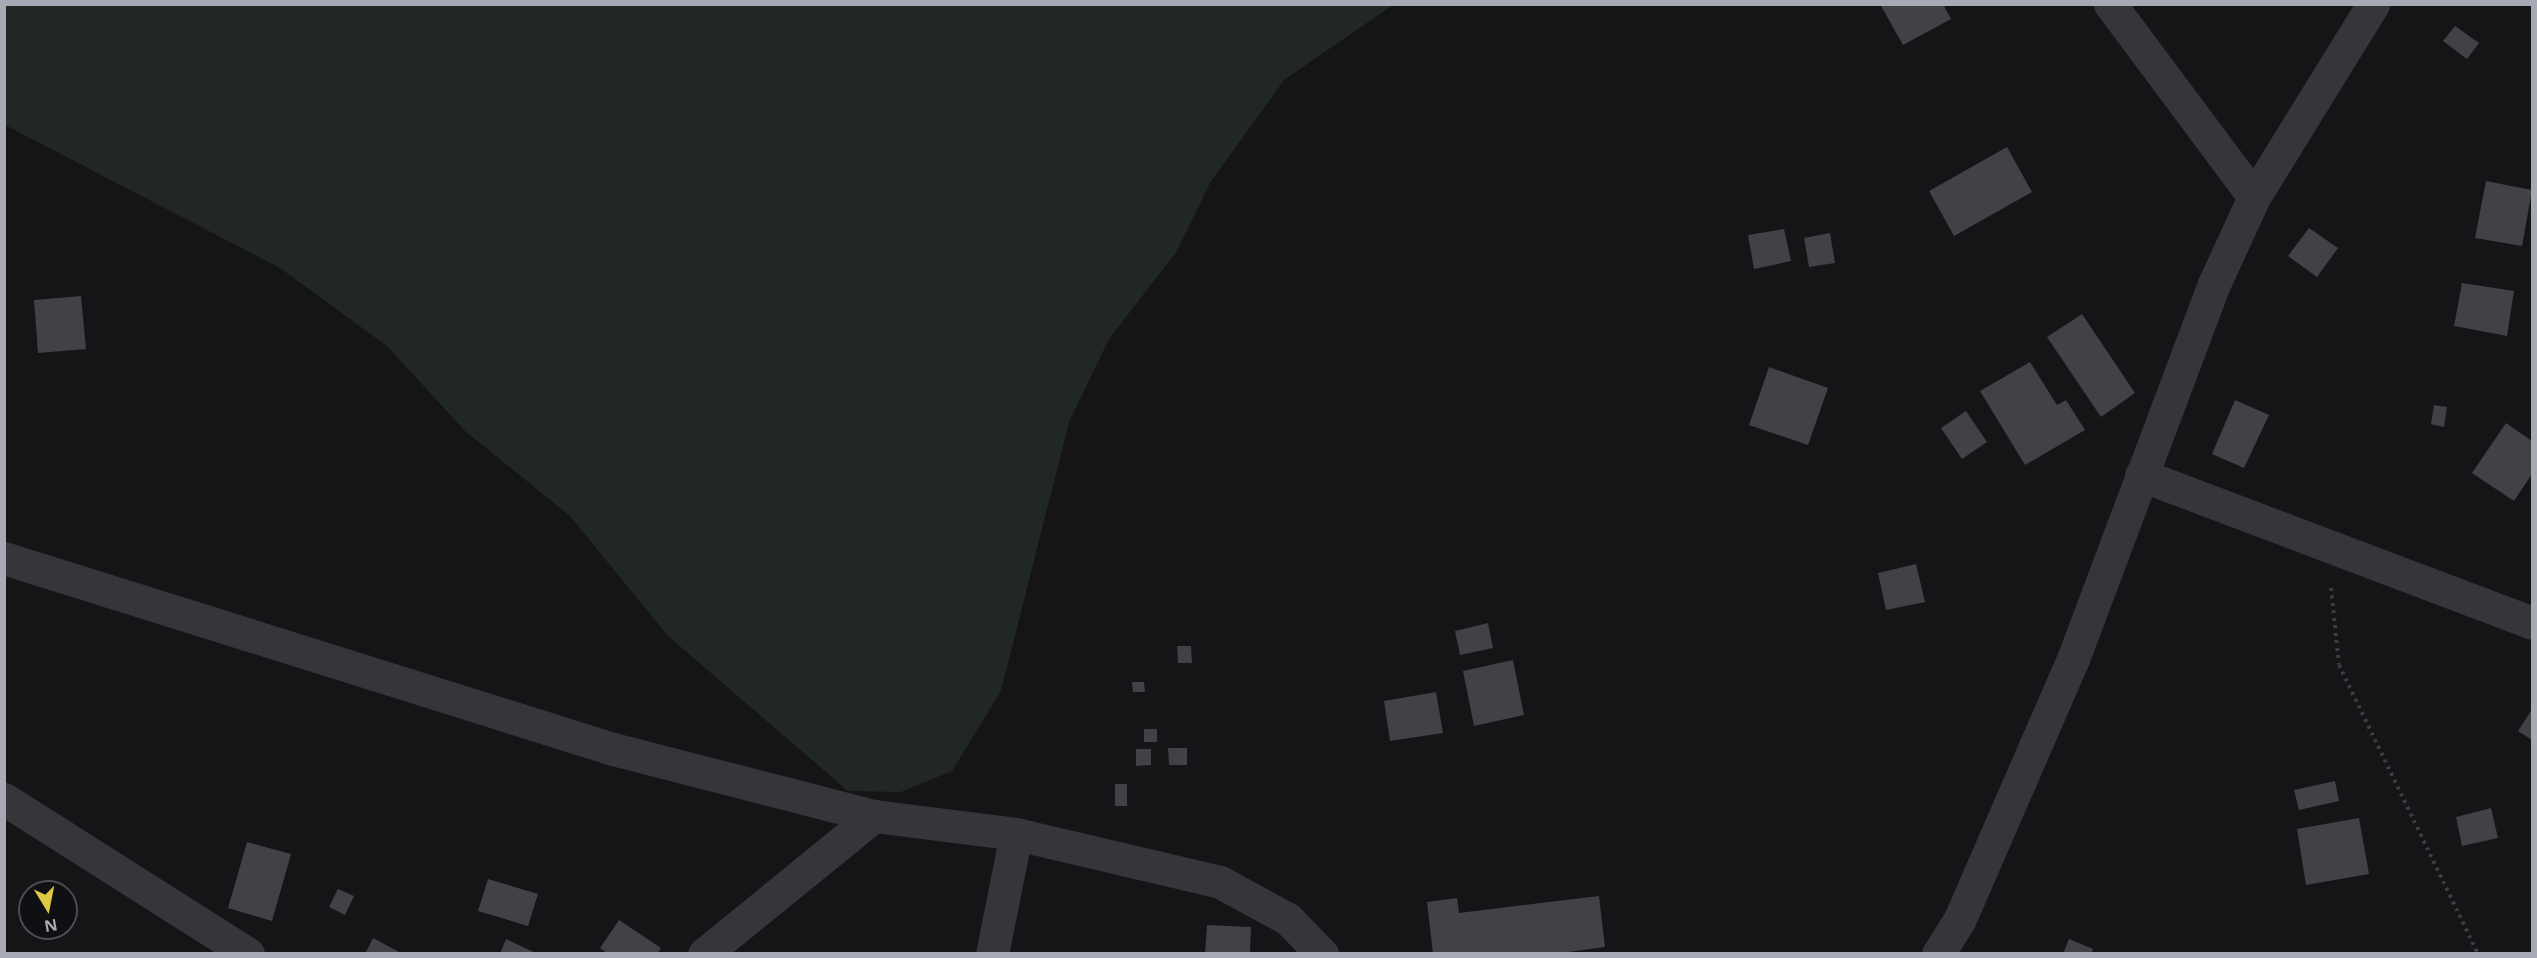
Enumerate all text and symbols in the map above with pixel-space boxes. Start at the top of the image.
north arrow [18,880,78,940]
text: N [42,914,59,938]

